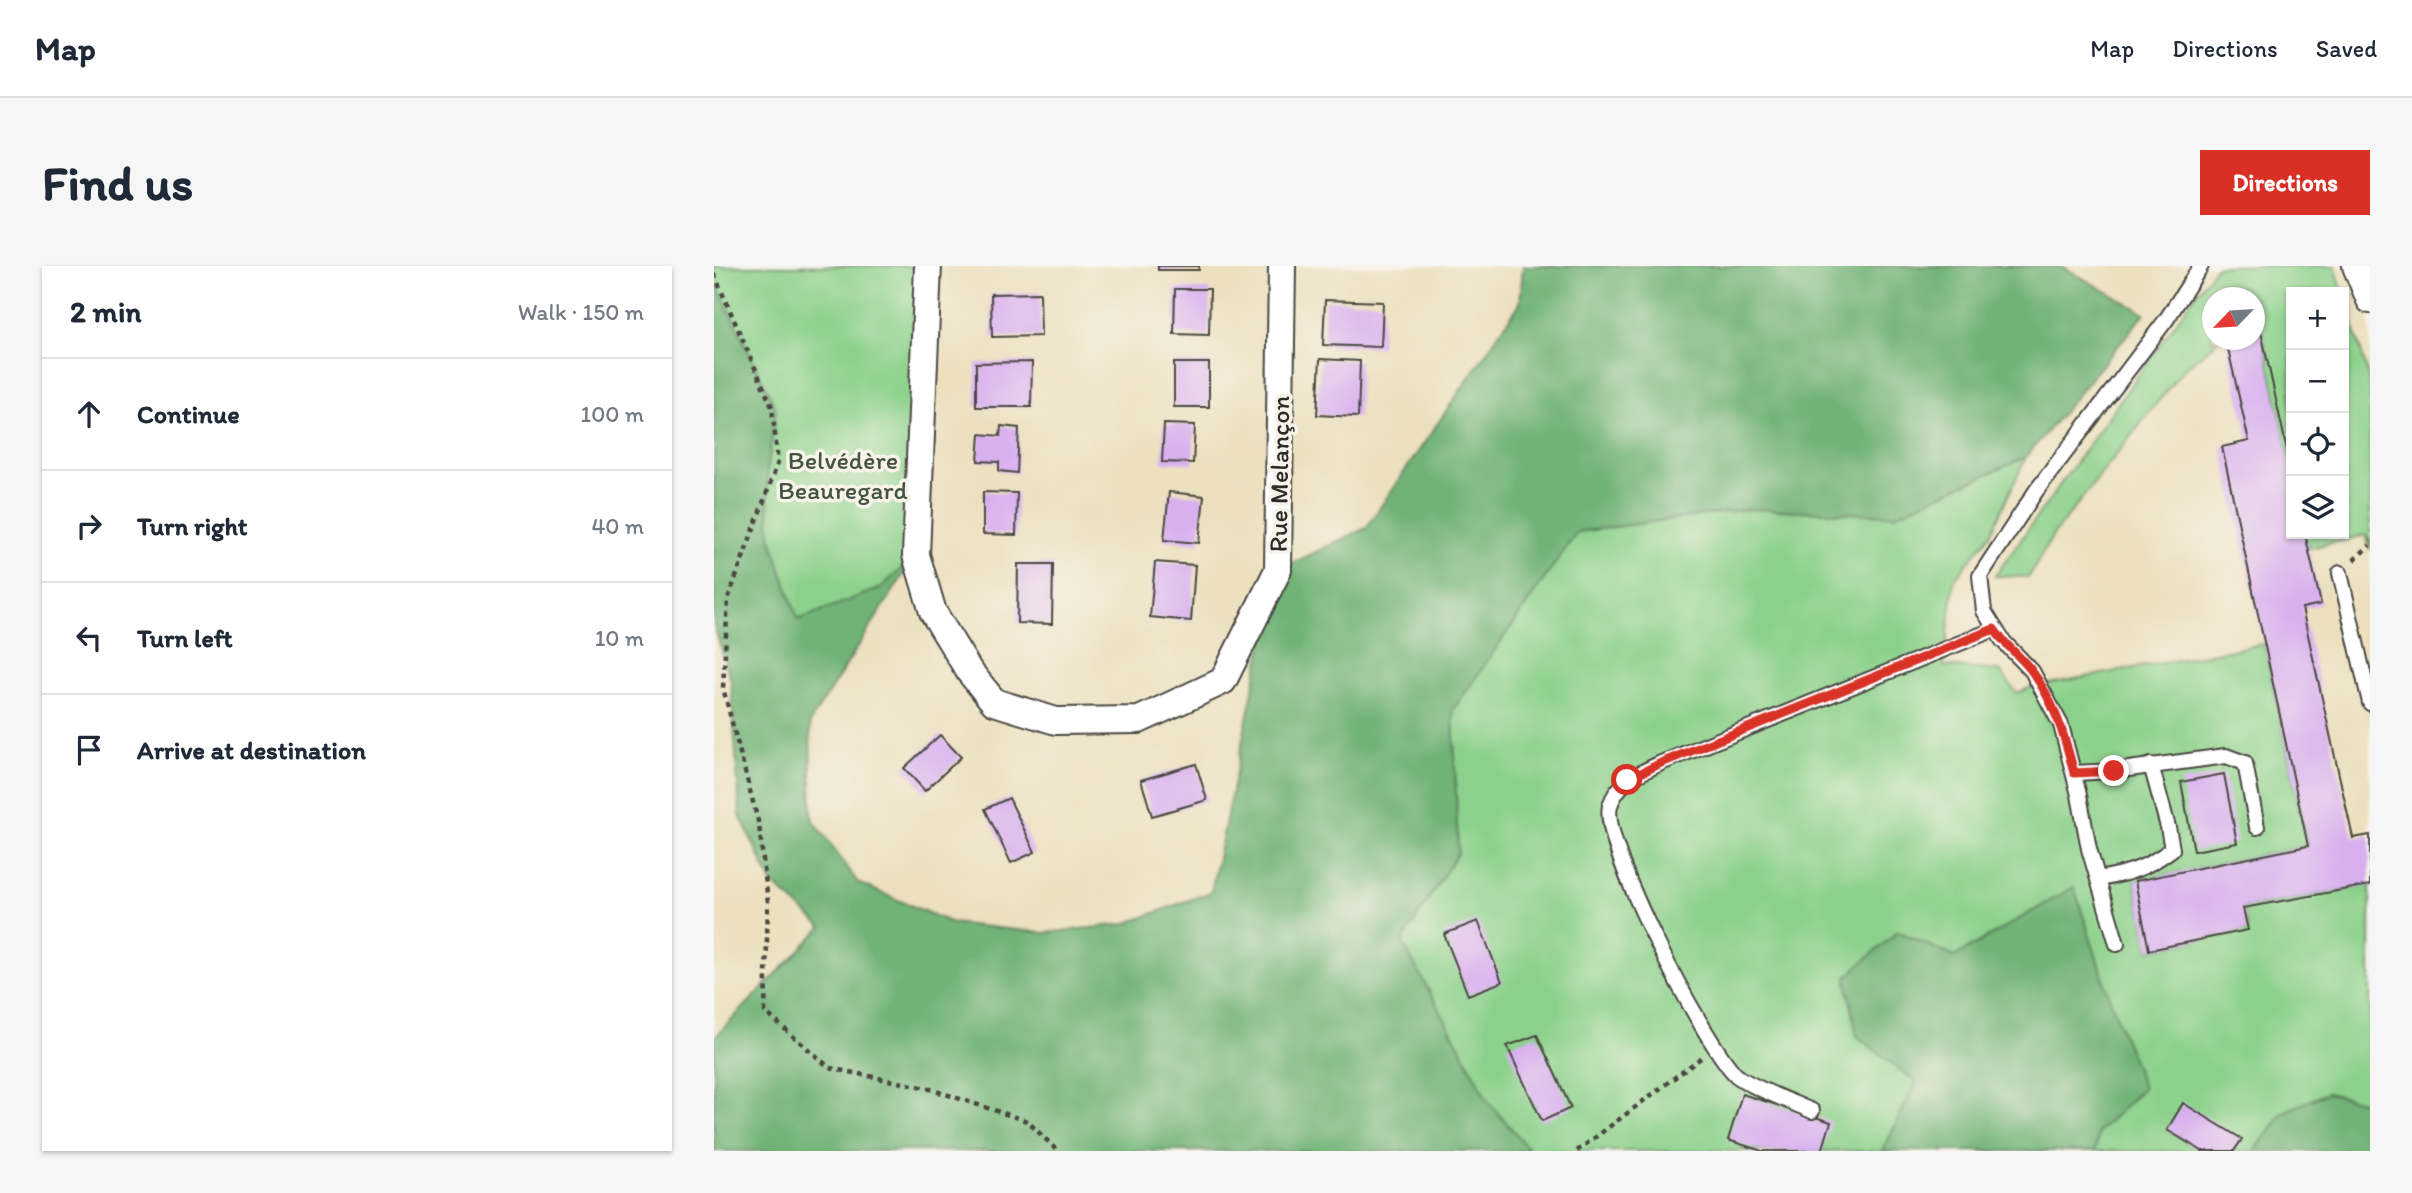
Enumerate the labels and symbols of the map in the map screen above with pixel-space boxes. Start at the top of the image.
north arrow [2202,287,2265,350]
street label: Rue Melançon [1262,395,1296,553]
park label: Belvédère Beauregard [778,444,909,506]
route end [2098,755,2129,786]
route start [1611,764,1642,795]

